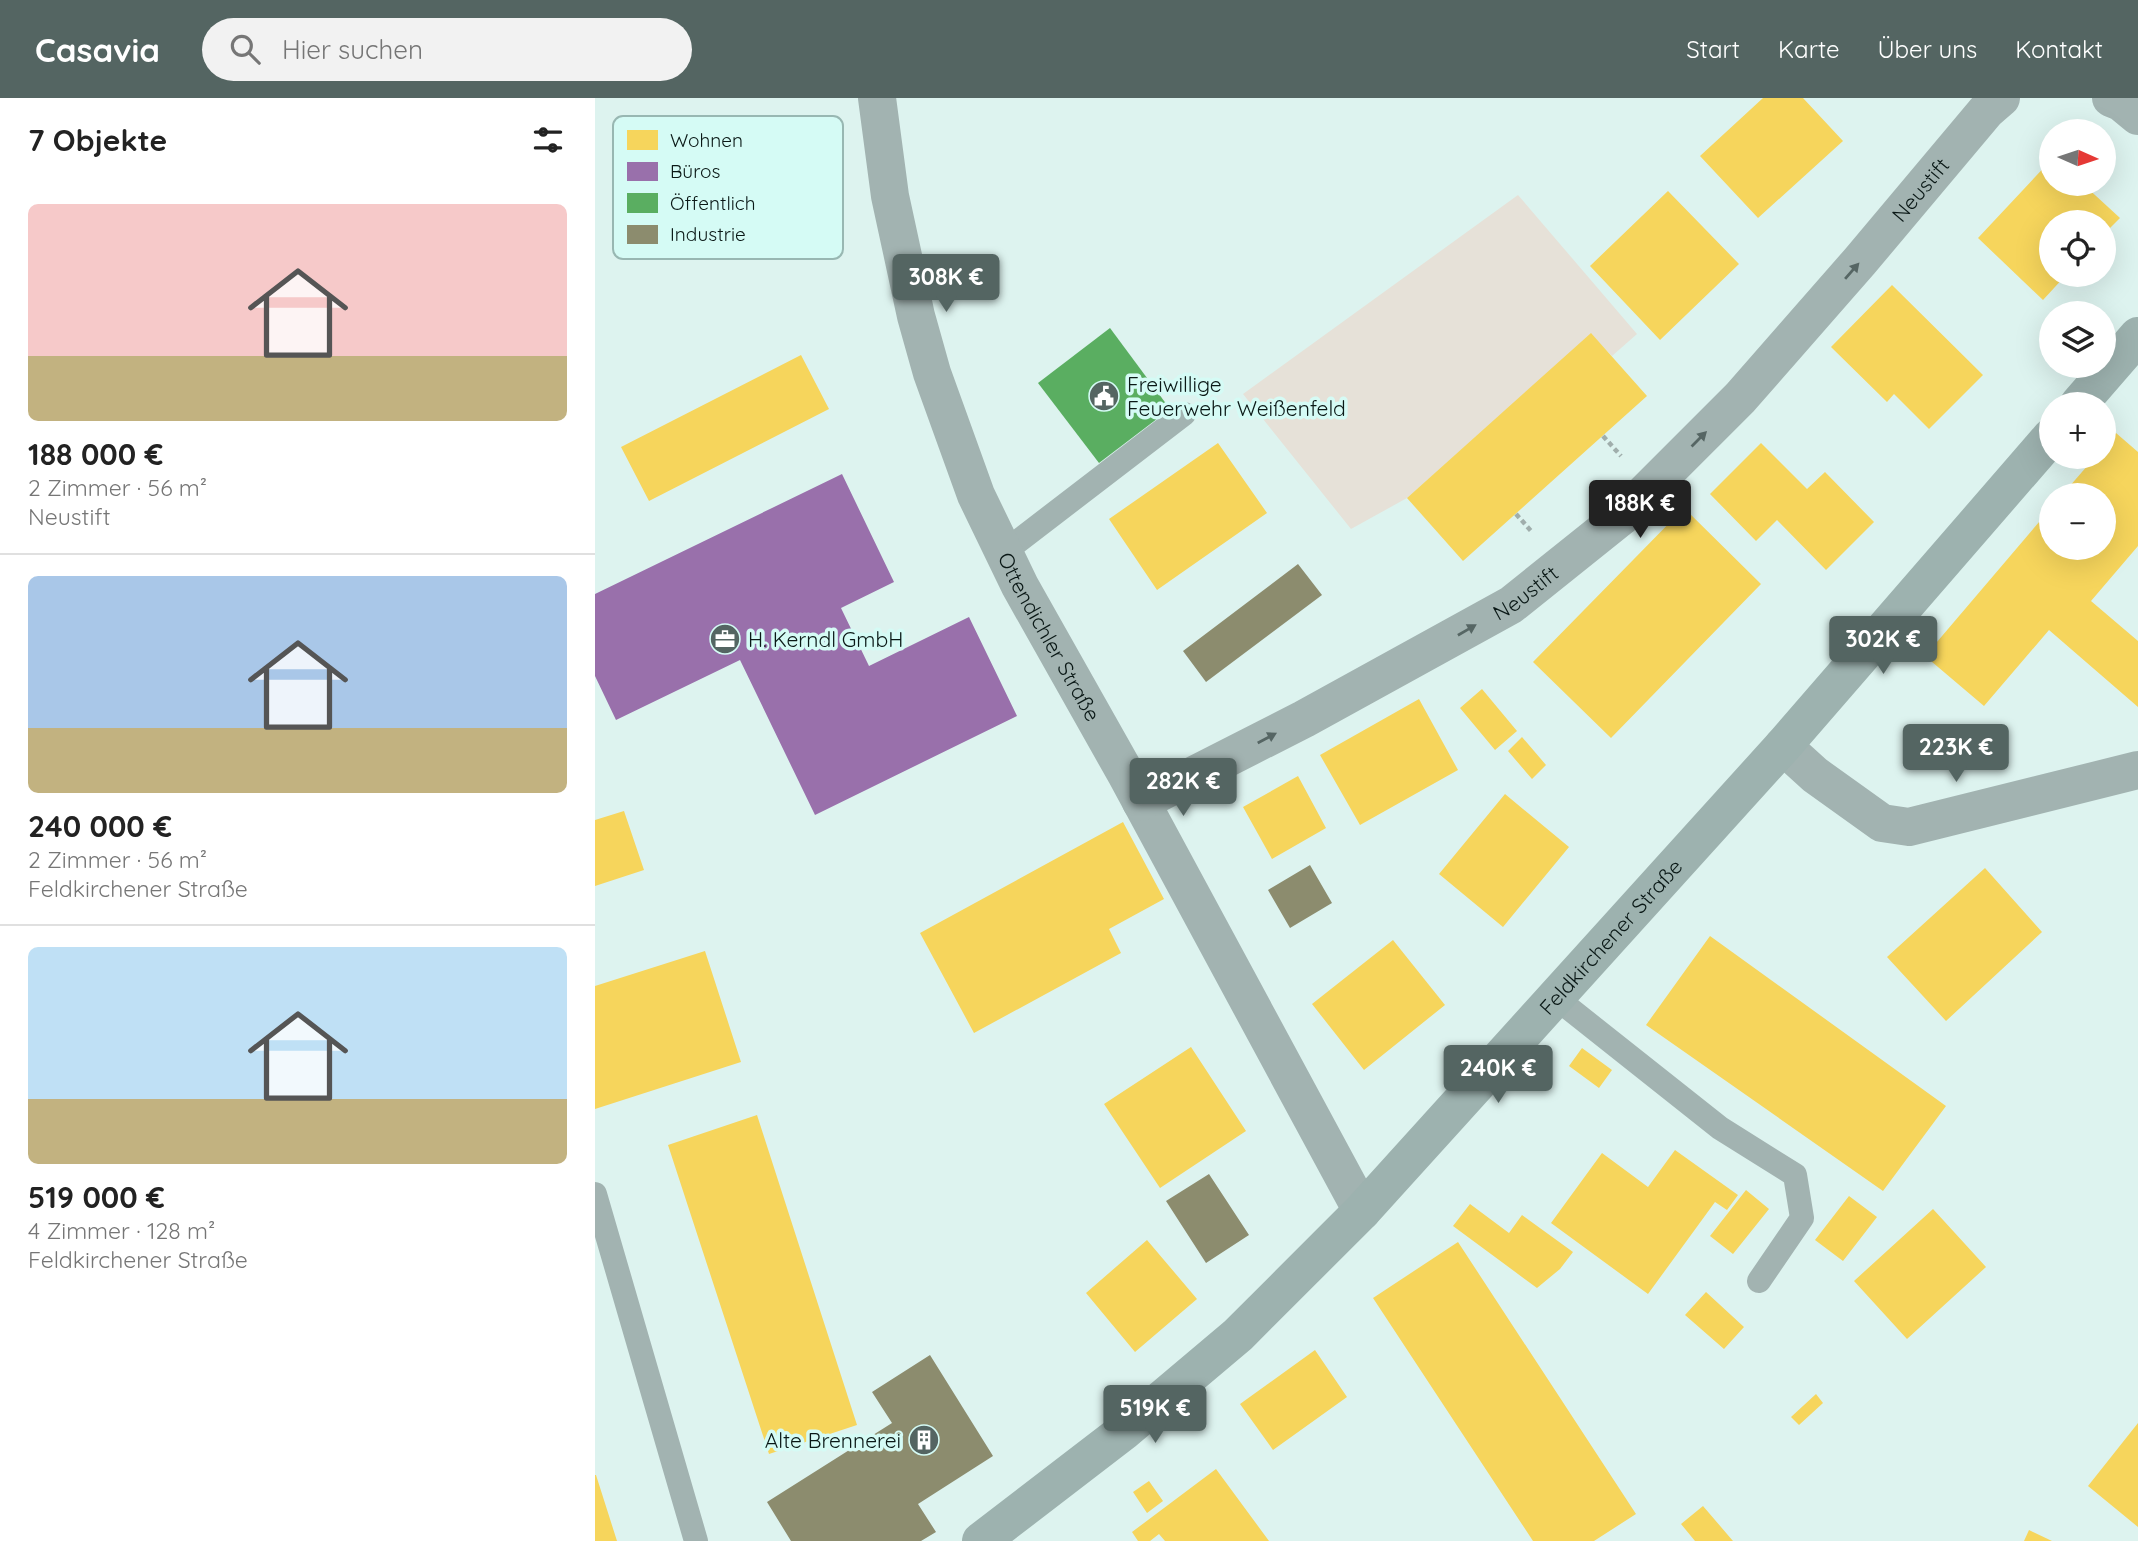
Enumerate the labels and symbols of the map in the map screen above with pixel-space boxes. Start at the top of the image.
legend [613,116,843,259]
north arrow [2039,119,2116,196]
text: Wohnen [670,128,743,152]
street label: Neustift [1886,152,1954,227]
text: Büros [670,159,721,183]
text: Öffentlich [670,191,755,215]
text: Industrie [670,222,746,246]
pin: 308K € [889,254,1003,314]
one-way arrow [1844,262,1859,279]
place label: Freiwillige Feuerwehr Weißenfeld [1127,371,1346,421]
public building icon: Freiwillige Feuerwehr Weißenfeld [1087,379,1121,413]
one-way arrow [1690,431,1706,448]
pin: 188K € [1583,480,1697,540]
street label: Ottendichler Straße [993,548,1106,725]
street label: Neustift [1488,560,1563,626]
pin: 302K € [1826,616,1940,676]
office icon: H. Kerndl GmbH [708,622,742,656]
one-way arrow [1458,623,1477,636]
place label: H. Kerndl GmbH [748,626,903,652]
pin: 223K € [1899,724,2013,784]
one-way arrow [1258,732,1278,744]
pin: 282K € [1126,758,1240,818]
street label: Feldkirchener Straße [1533,853,1687,1020]
pin: 240K € [1441,1046,1555,1105]
pin: 519K € [1098,1386,1212,1445]
building icon: Alte Brennerei [907,1423,941,1457]
place label: Alte Brennerei [765,1427,901,1453]

